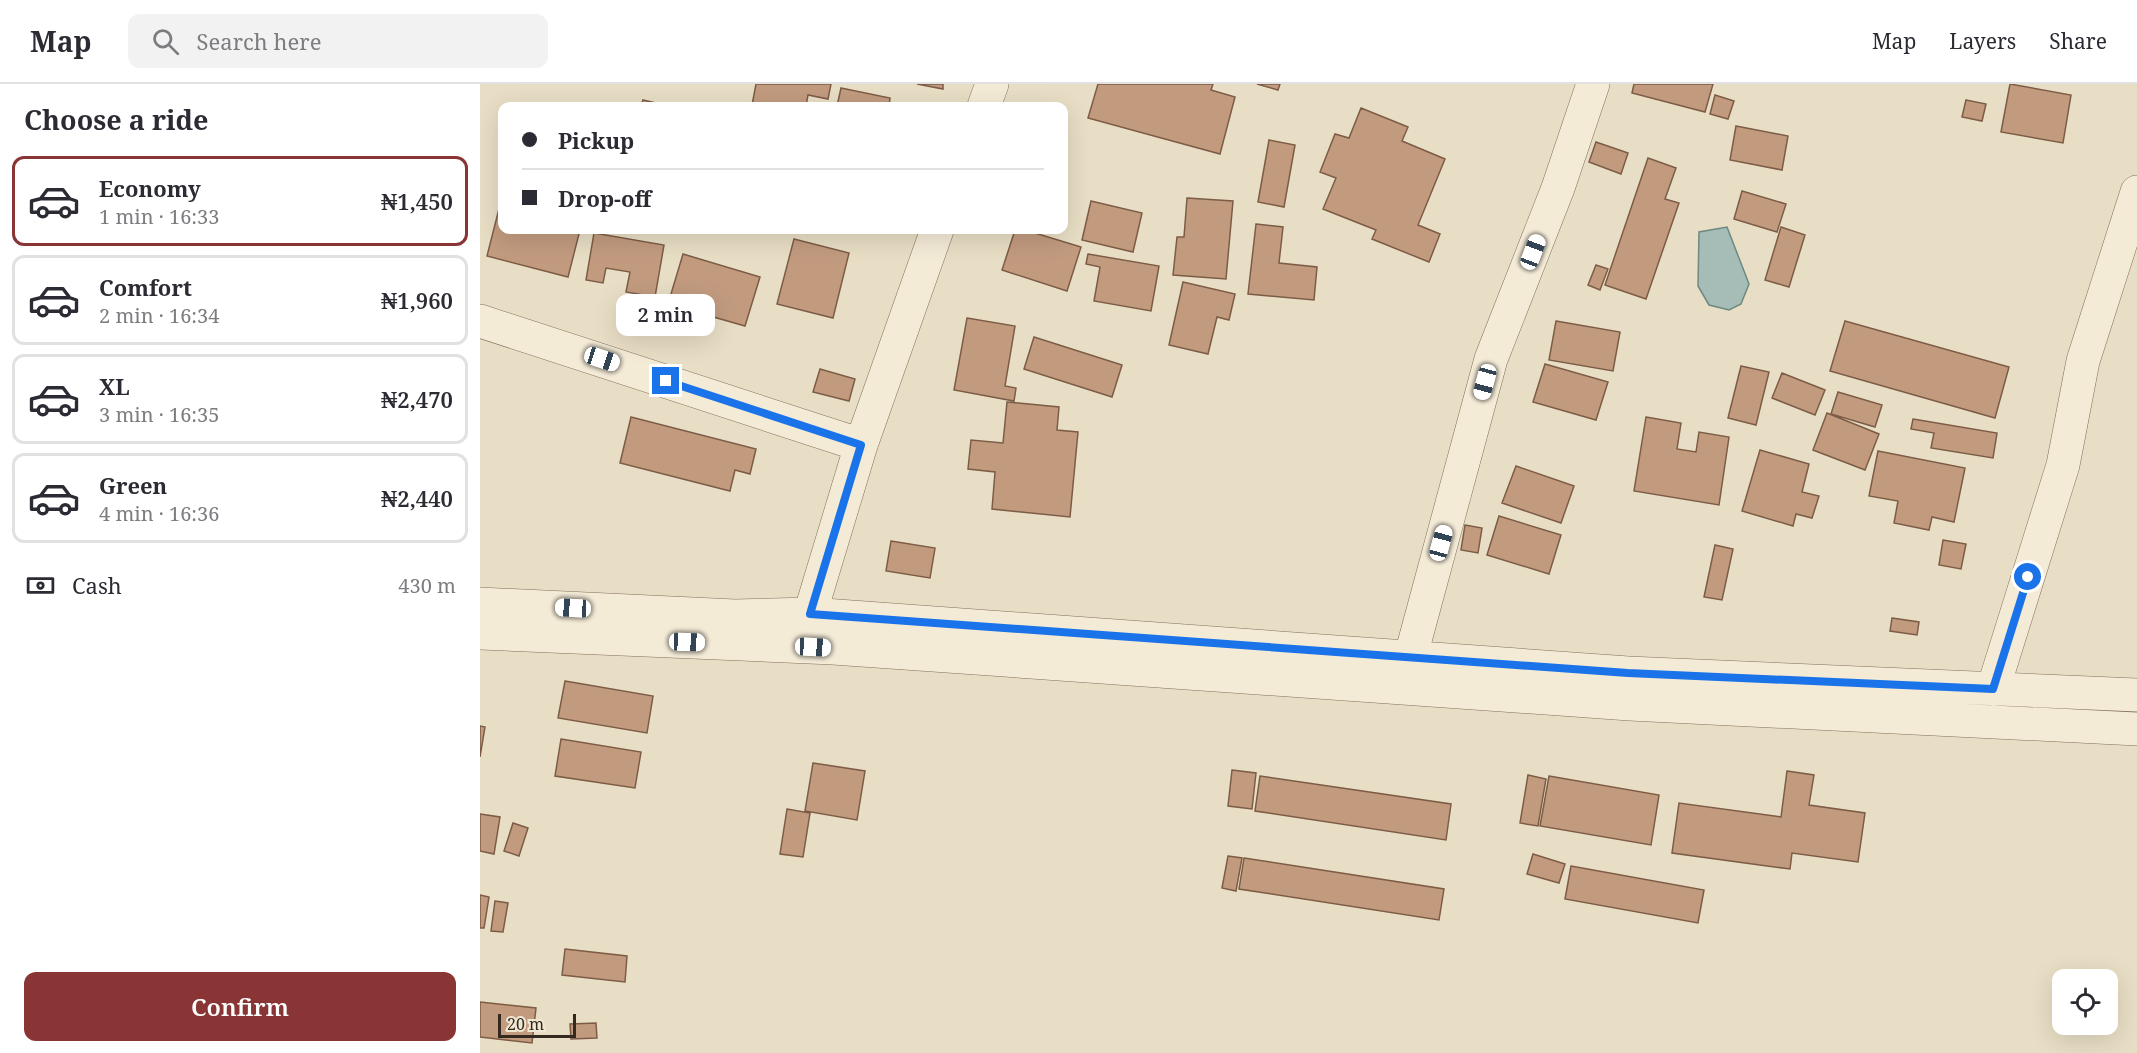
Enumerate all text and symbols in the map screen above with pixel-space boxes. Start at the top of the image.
search box [128,14,548,68]
text: Map [30,22,92,60]
icon: search [149,25,182,58]
text: Search here [197,26,321,56]
text: Map [1872,27,1916,55]
text: Layers [1949,27,2016,55]
text: Share [2049,27,2107,55]
text: Choose a ride [24,101,209,138]
text: Pickup [558,125,634,155]
text: Economy [99,173,201,203]
icon: car [27,174,81,228]
text: Drop-off [558,183,651,213]
text: ₦1,450 [381,186,453,216]
text: 1 min · 16:33 [99,203,219,230]
car [1518,232,1548,272]
text: Comfort [99,272,192,302]
icon: car [27,273,81,327]
text: ₦1,960 [381,285,453,315]
callout: 2 min [616,294,716,336]
text: 2 min [638,301,693,328]
text: 2 min · 16:34 [99,302,219,329]
car [582,345,622,373]
car [1472,362,1498,402]
route end [652,367,679,394]
text: XL [99,371,130,401]
icon: car [27,372,81,426]
text: ₦2,470 [381,384,453,414]
text: 3 min · 16:35 [99,401,219,428]
text: Green [99,470,167,500]
icon: car [27,471,81,525]
text: ₦2,440 [381,483,453,513]
text: 4 min · 16:36 [99,500,219,527]
car [1428,523,1454,563]
route start [2014,563,2041,590]
icon: cash [24,569,57,602]
text: Cash [72,570,122,600]
text: 430 m [398,572,456,599]
car [555,598,591,618]
car [669,632,705,652]
car [795,637,831,657]
map controls [2052,969,2118,1035]
button: locate [2052,969,2118,1035]
button: Confirm [24,972,456,1041]
scale bar [498,1011,576,1038]
text: 20 m [507,1013,544,1035]

